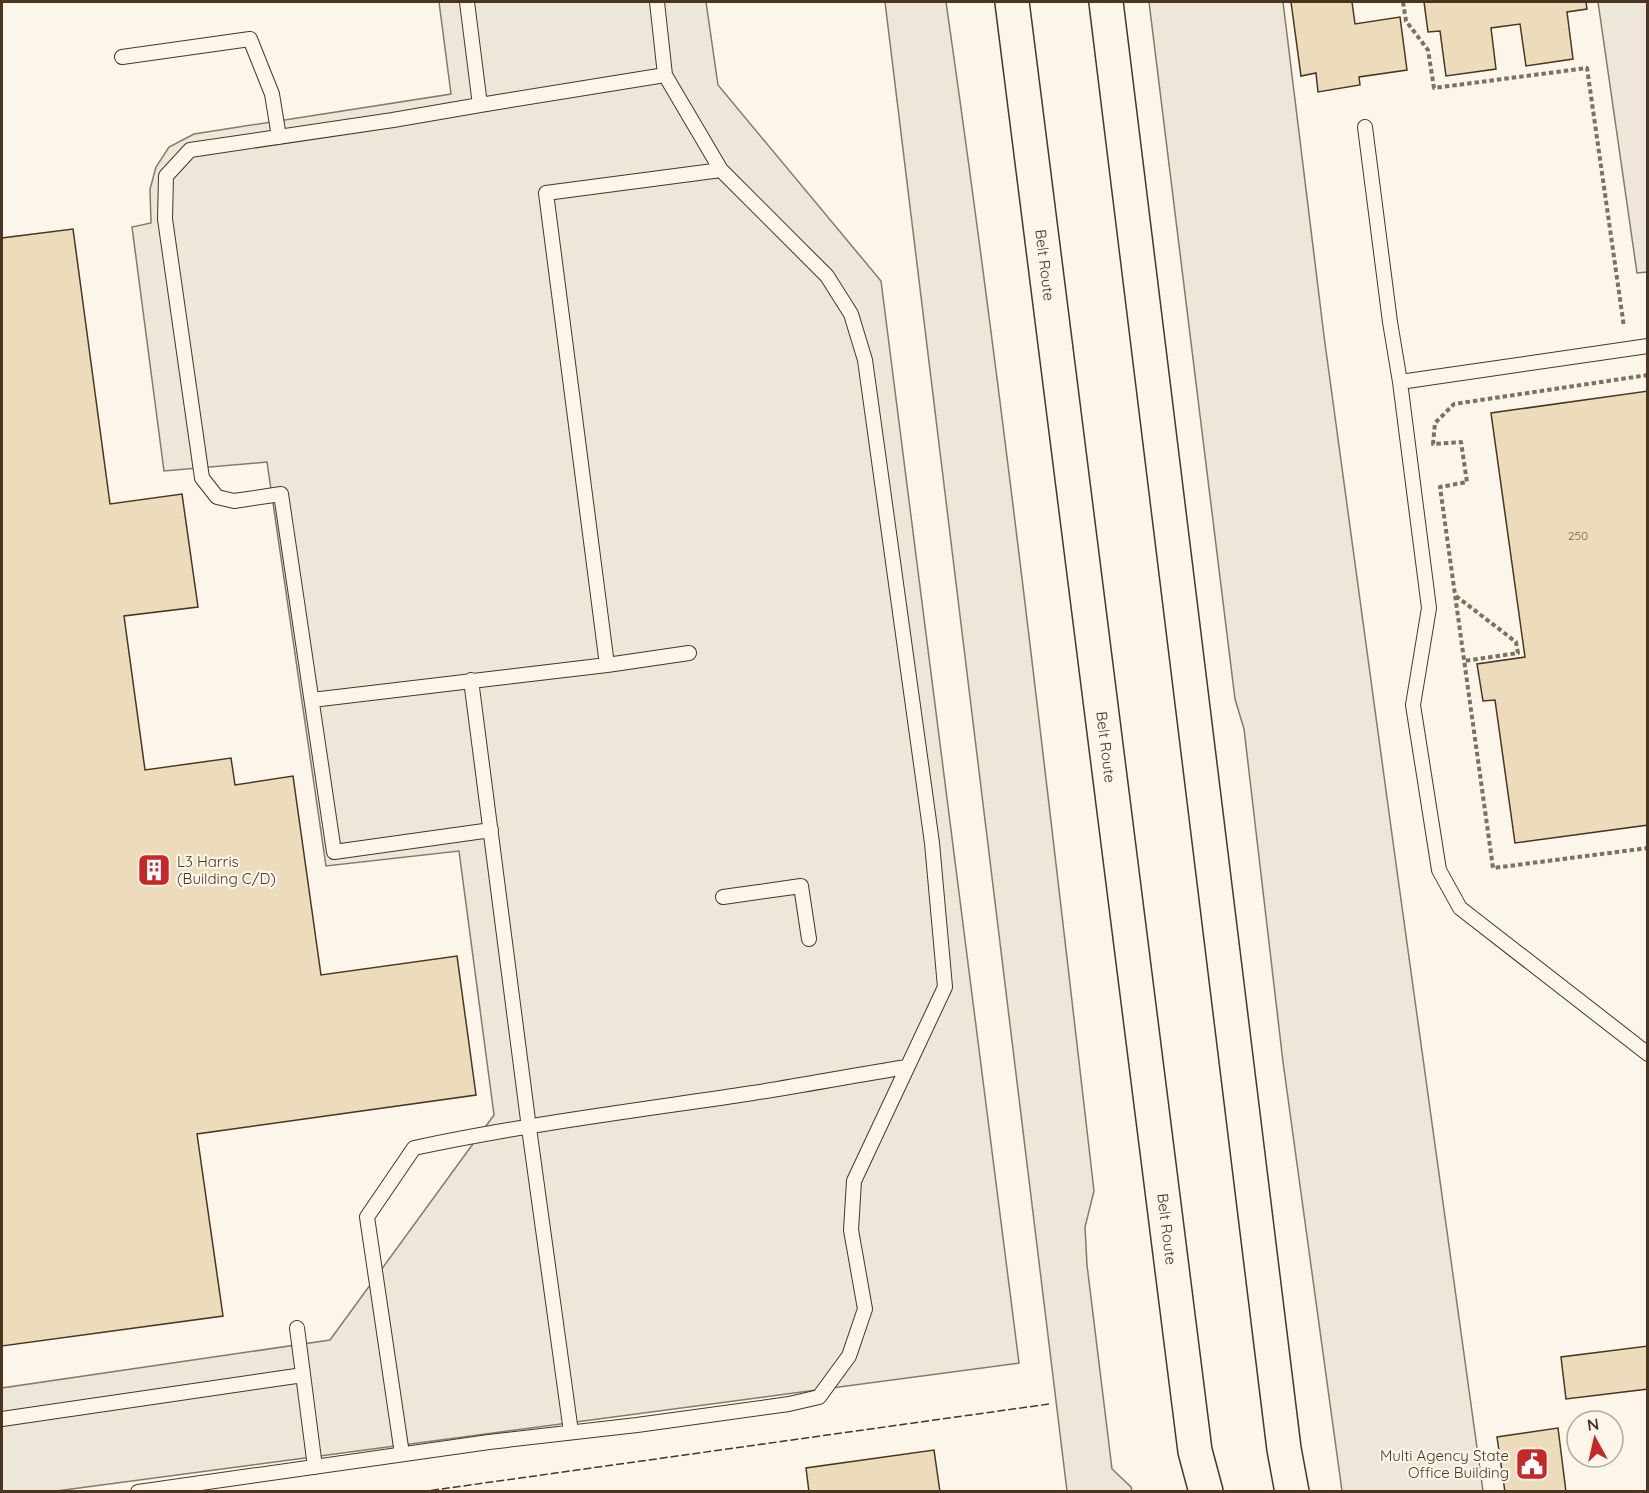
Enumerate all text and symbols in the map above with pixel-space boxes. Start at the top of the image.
street label: Belt Route [1031,228,1059,302]
house number: 250 [1568,528,1588,543]
street label: Belt Route [1092,710,1120,784]
building icon: L3 Harris (Building C/D) [136,852,172,888]
place label: L3 Harris (Building C/D) [177,852,276,888]
street label: Belt Route [1153,1192,1181,1266]
north arrow [1565,1409,1625,1469]
text: N [1586,1413,1600,1435]
place label: Multi Agency State Office Building [1380,1446,1509,1482]
public building icon: Multi Agency State Office Building [1514,1446,1550,1482]

